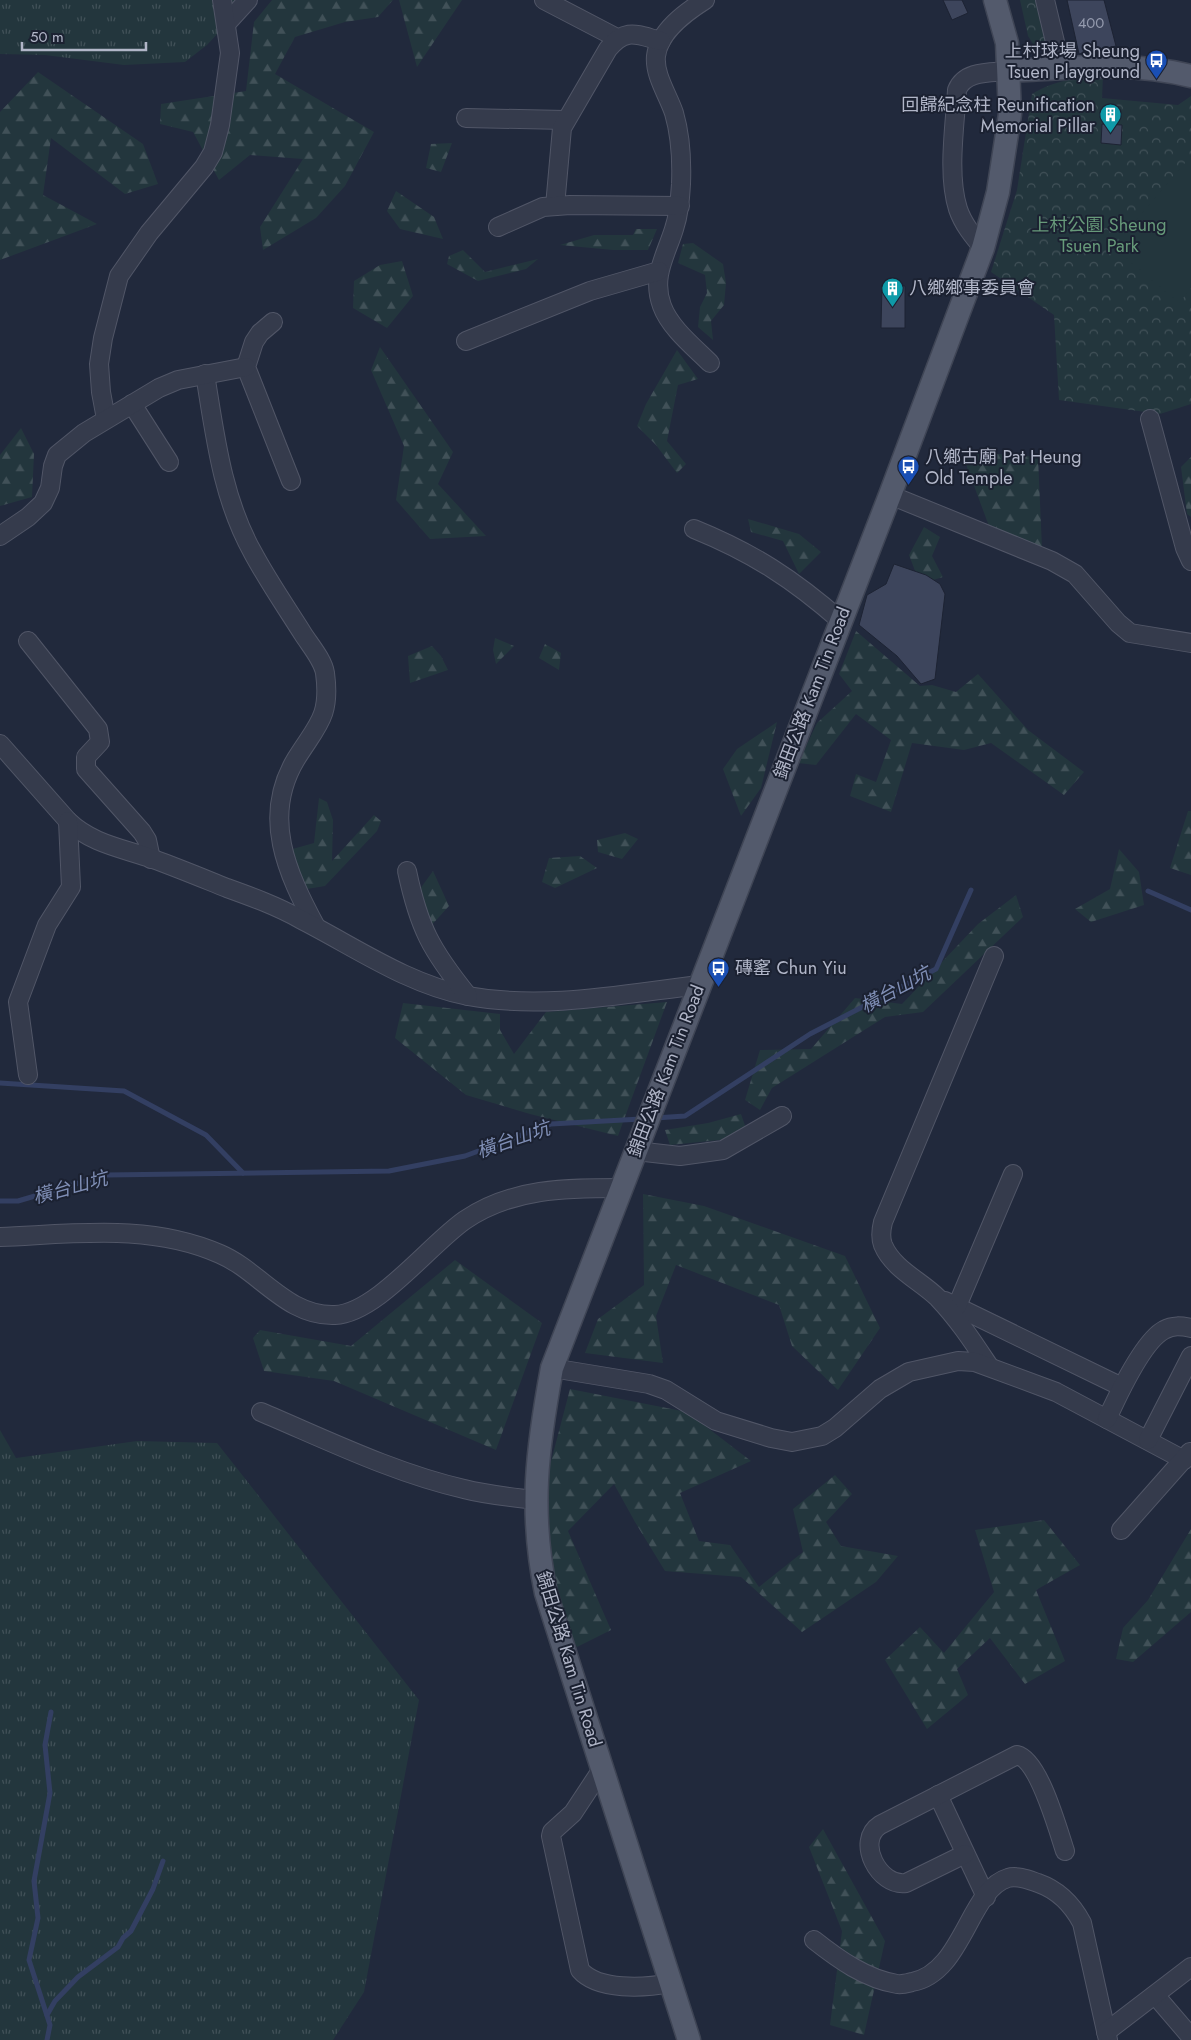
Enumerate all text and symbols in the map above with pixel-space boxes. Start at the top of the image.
house number: 400 [1078,12,1104,34]
scale bar [22,20,146,52]
text: 50 m [30,26,64,48]
place label: 上村球場 Sheung Tsuen Playground [1005,38,1140,85]
bus stop icon: 上村球場 Sheung Tsuen Playground [1144,49,1168,80]
place label: 回歸紀念柱 Reunification Memorial Pillar [901,92,1096,139]
building icon: 回歸紀念柱 Reunification Memorial Pillar [1099,103,1123,134]
park label: 上村公園 Sheung Tsuen Park [1031,212,1167,259]
place label: 八鄉鄉事委員會 [909,275,1035,301]
building icon: 八鄉鄉事委員會 [881,276,905,307]
place label: 八鄉古廟 Pat Heung Old Temple [925,444,1081,491]
bus stop icon: 八鄉古廟 Pat Heung Old Temple [897,455,921,486]
street label: 錦田公路 Kam Tin Road [767,603,857,783]
place label: 磚窰 Chun Yiu [735,955,847,981]
bus stop icon: 磚窰 Chun Yiu [707,956,731,987]
water label: 橫台山坑 [855,958,938,1019]
street label: 錦田公路 Kam Tin Road [621,981,711,1161]
water label: 橫台山坑 [473,1113,556,1165]
water label: 橫台山坑 [30,1164,113,1210]
street label: 錦田公路 Kam Tin Road [530,1568,608,1750]

